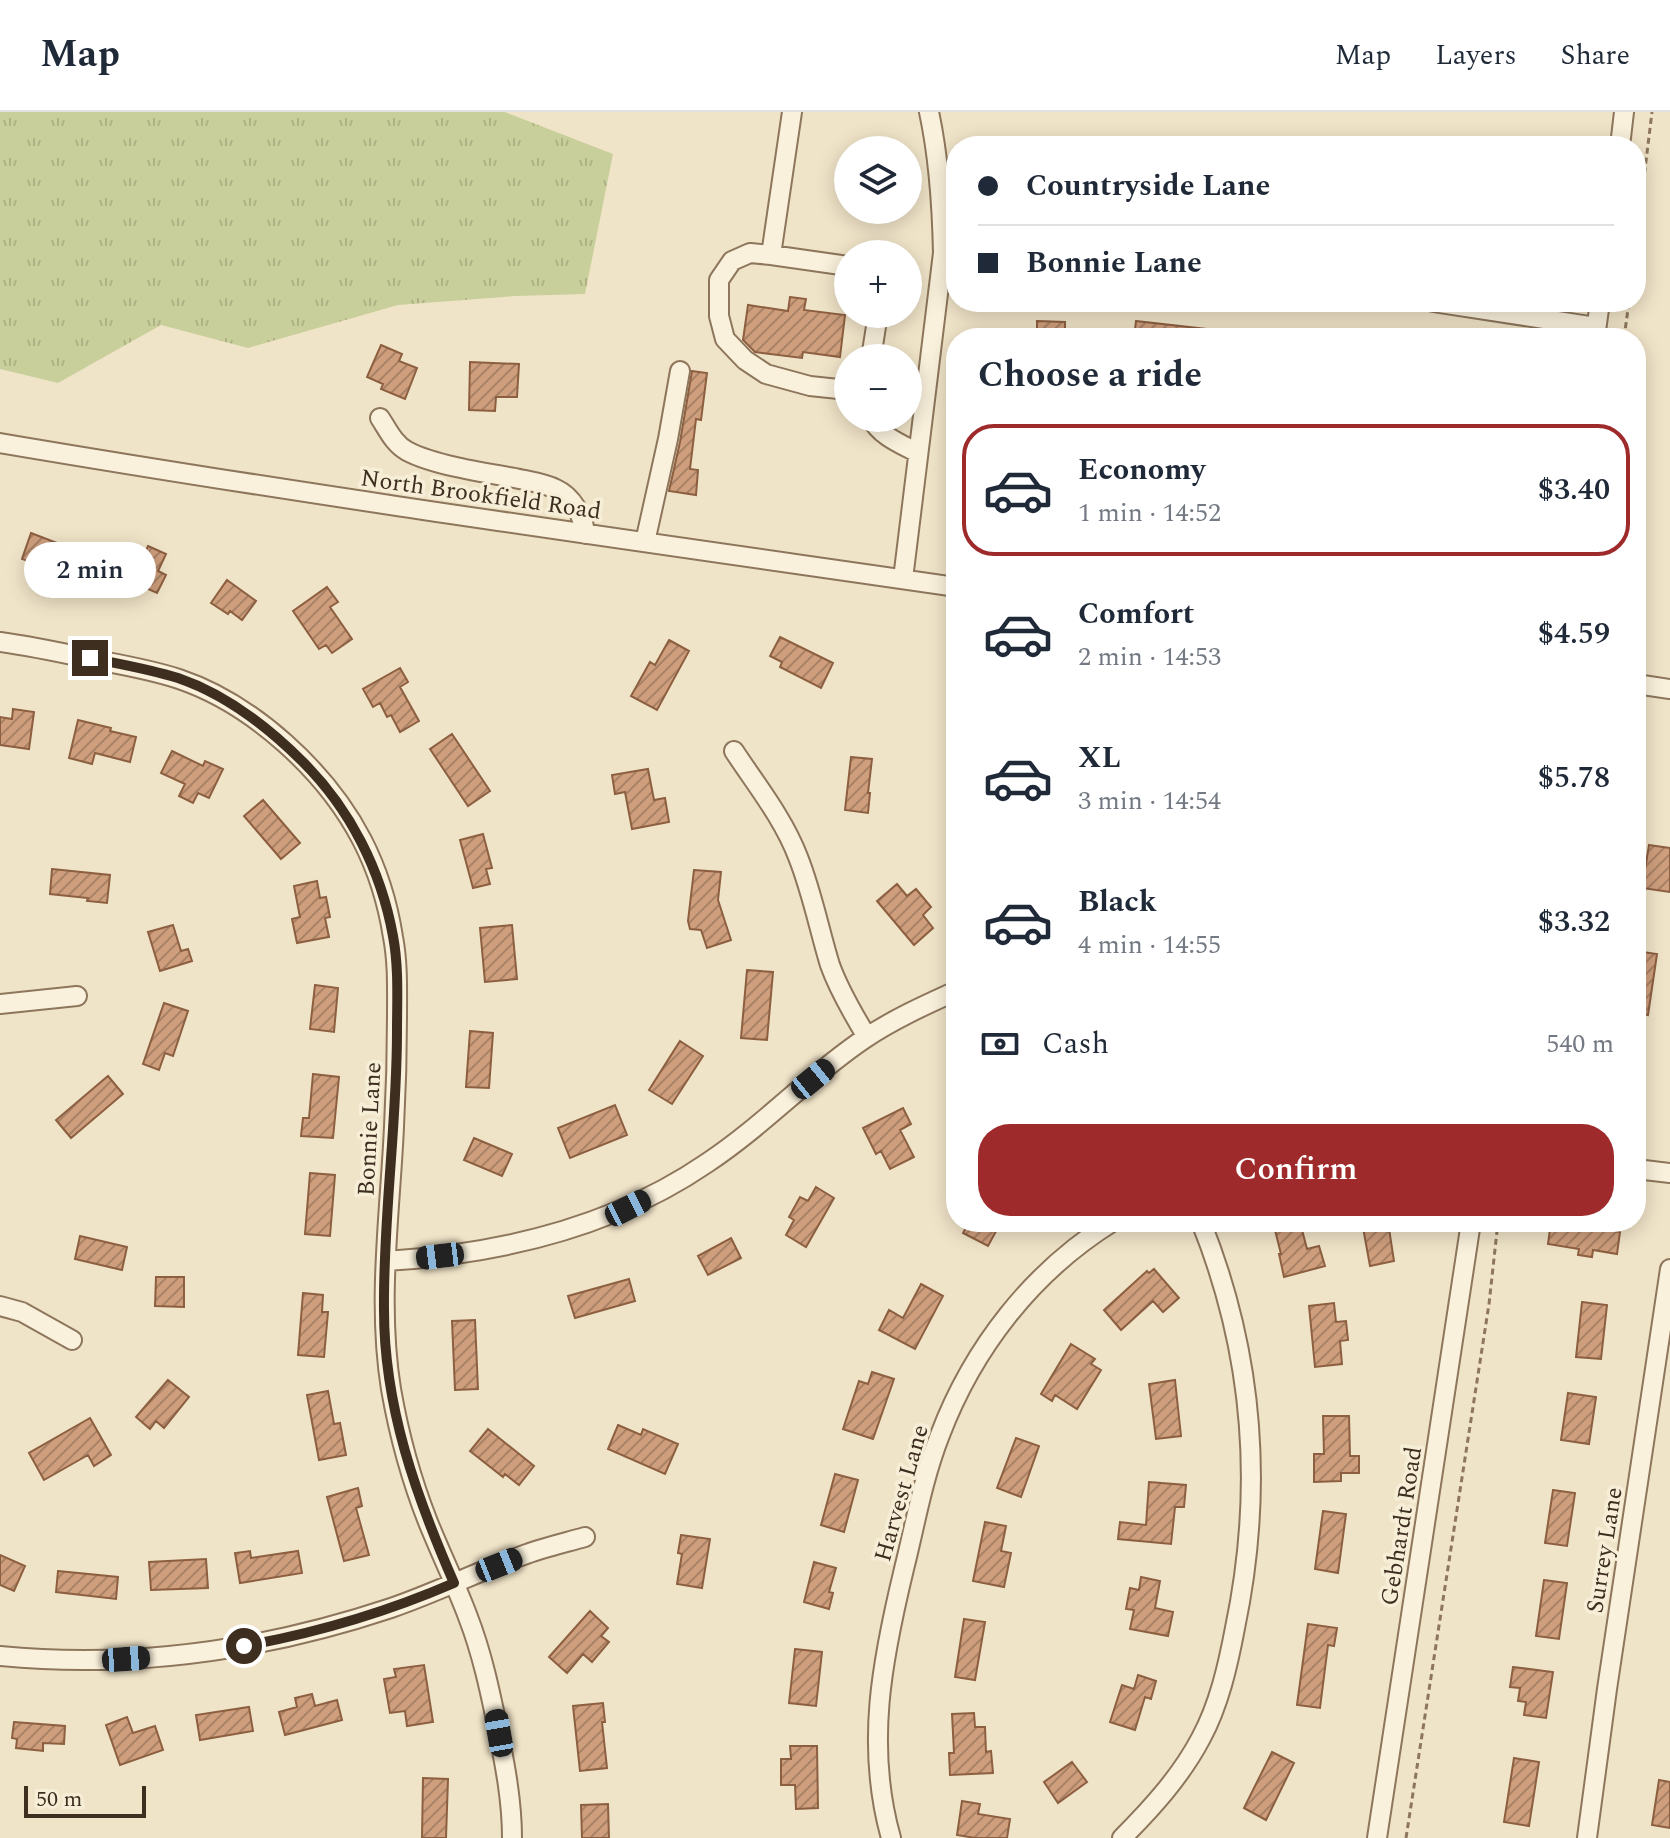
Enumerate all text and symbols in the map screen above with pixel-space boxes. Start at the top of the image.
text: Map [40,26,120,84]
text: Map [1335,34,1391,77]
text: Layers [1435,34,1517,77]
text: Share [1561,34,1630,77]
map controls [834,136,922,432]
button: layers [834,136,922,224]
text: Countryside Lane [1026,163,1270,209]
button: + [834,240,922,328]
text: Bonnie Lane [1026,240,1202,286]
button: − [834,344,922,432]
text: Choose a ride [978,348,1202,403]
text: Economy [1078,447,1205,493]
icon: car [982,454,1054,526]
street label: North Brookfield Road [358,460,603,530]
text: $3.40 [1538,467,1610,513]
text: 1 min · 14:52 [1078,493,1221,533]
callout: 2 min [24,542,156,598]
text: 2 min [56,550,124,590]
text: Comfort [1078,591,1194,637]
icon: car [982,598,1054,670]
text: $4.59 [1538,611,1610,657]
text: 2 min · 14:53 [1078,637,1221,677]
route end [72,640,108,676]
text: XL [1078,735,1121,781]
icon: car [982,742,1054,814]
text: $5.78 [1538,755,1610,801]
text: 3 min · 14:54 [1078,781,1221,821]
text: Black [1078,879,1157,925]
icon: car [982,886,1054,958]
text: $3.32 [1538,899,1610,945]
text: 4 min · 14:55 [1078,925,1221,965]
text: Cash [1042,1021,1109,1067]
icon: cash [978,1022,1022,1066]
text: 540 m [1546,1024,1614,1064]
car [787,1055,839,1103]
street label: Bonnie Lane [349,1061,391,1197]
button: Confirm [978,1124,1614,1216]
car [601,1186,655,1230]
car [415,1241,465,1271]
street label: Harvest Lane [865,1421,939,1566]
street label: Gebhardt Road [1372,1444,1432,1608]
street label: Surrey Lane [1577,1485,1633,1616]
car [472,1545,526,1585]
route start [226,1628,262,1664]
car [101,1645,151,1673]
car [483,1707,515,1759]
scale bar [24,1782,146,1818]
text: 50 m [36,1783,82,1816]

